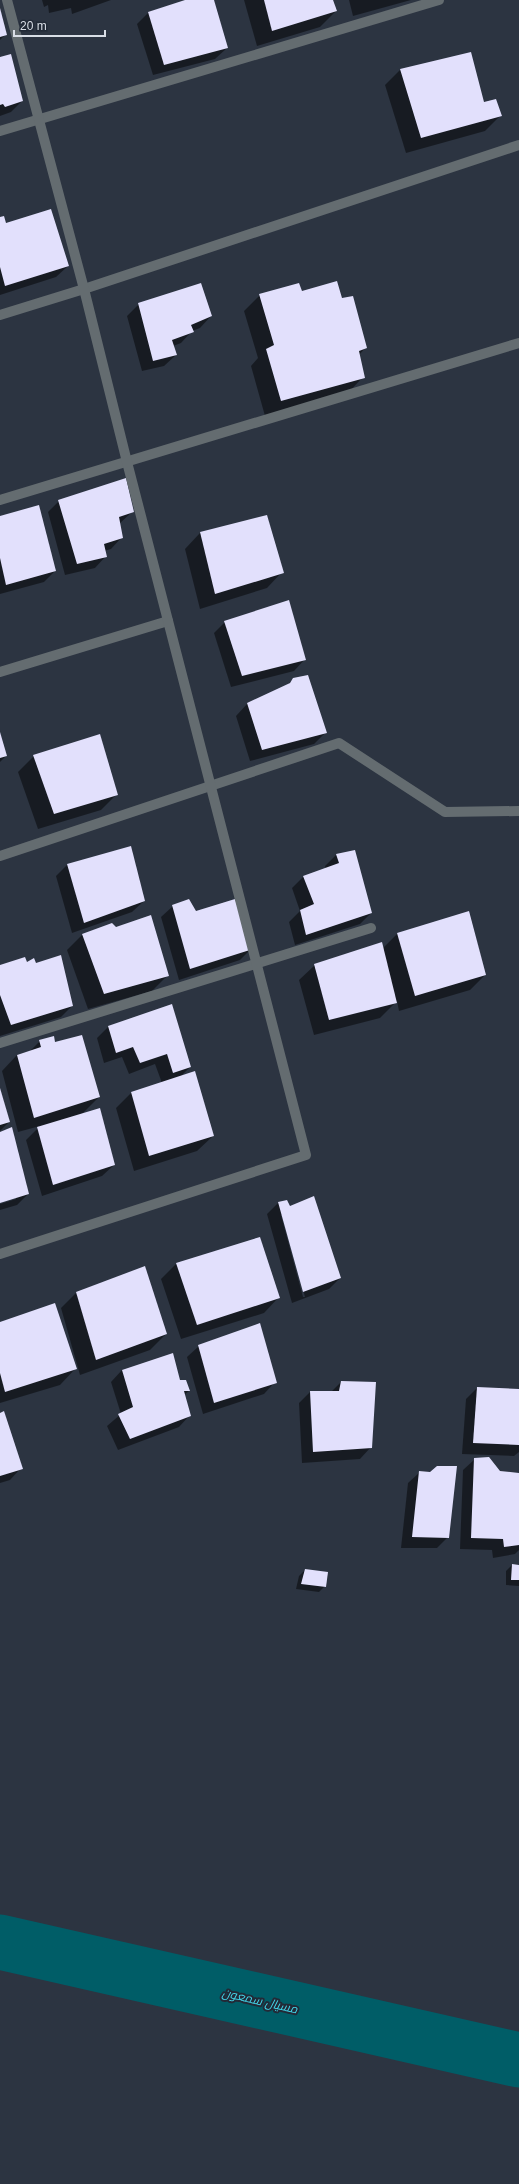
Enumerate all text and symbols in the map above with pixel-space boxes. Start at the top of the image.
scale bar [14,12,105,38]
text: 20 m [20,19,47,33]
water label: مسيال سمعون [221,1986,299,2017]

